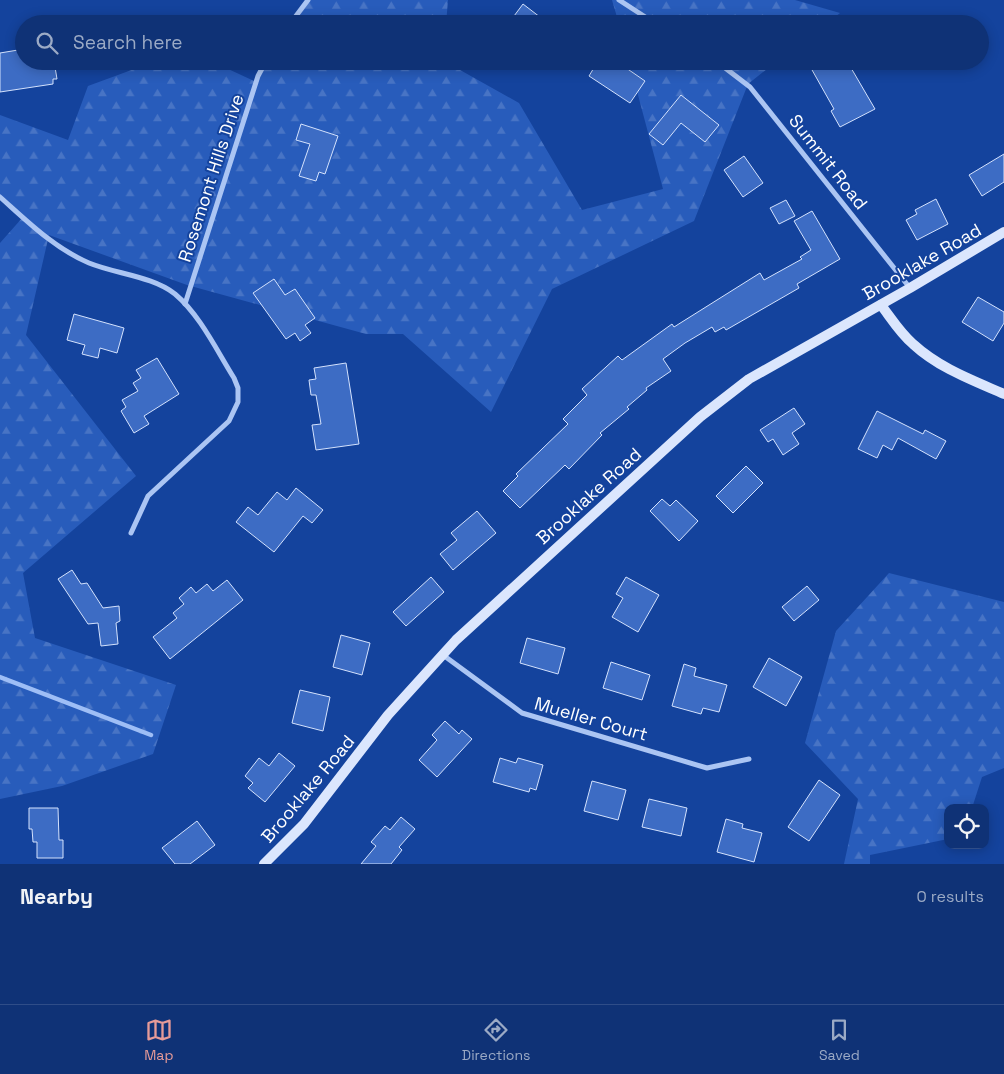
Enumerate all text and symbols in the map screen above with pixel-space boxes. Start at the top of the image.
search box [15,15,989,70]
icon: search [33,29,61,57]
text: Search here [73,30,183,55]
street label: Rosemont Hills Drive [173,91,249,265]
street label: Summit Road [784,109,873,214]
street label: Brooklake Road [858,218,985,305]
street label: Brooklake Road [531,442,646,549]
street label: Mueller Court [532,691,650,746]
street label: Brooklake Road [256,730,359,847]
map controls [944,804,989,849]
button: locate [944,804,989,849]
text: Nearby [20,883,93,910]
text: 0 results [916,886,984,907]
tab: Map [144,1016,173,1064]
tab: Directions [462,1016,530,1064]
tab: Saved [819,1016,860,1064]

